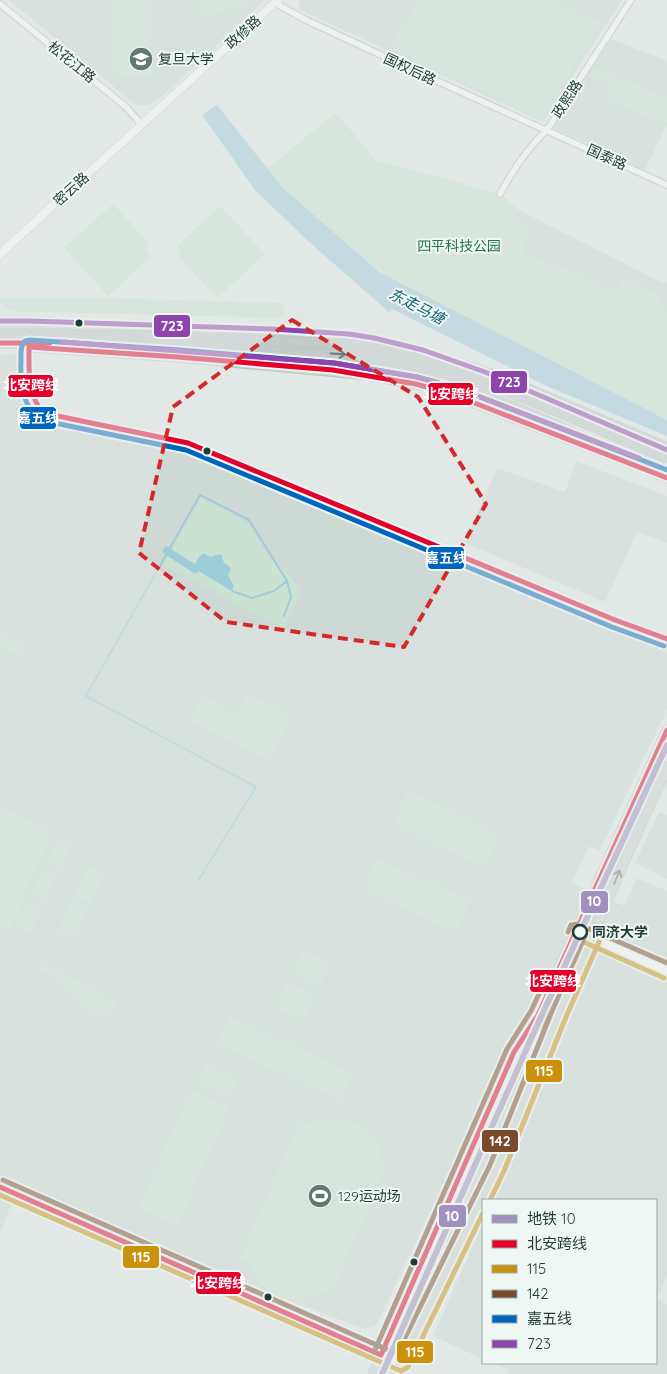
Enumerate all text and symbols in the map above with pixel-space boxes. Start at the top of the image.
street label: 政修路 [221,11,265,53]
street label: 松花江路 [45,37,99,87]
school or university icon: 复旦大学 [128,46,154,72]
street label: 国权后路 [381,49,439,89]
place label: 复旦大学 [158,50,214,68]
street label: 政熙路 [548,76,586,122]
street label: 国泰路 [584,140,630,174]
street label: 密云路 [49,168,93,210]
park label: 四平科技公园 [417,237,501,255]
water label: 东走马塘 [386,284,451,329]
line badge: 723 [153,314,191,338]
text: 723 [160,317,184,335]
unlabelled marker [74,318,84,328]
one-way arrow [330,349,346,358]
line badge: 723 [490,370,528,394]
text: 723 [497,373,521,391]
line badge: 北安跨线 [7,374,54,398]
text: 北安跨线 [3,376,59,394]
line badge: 北安跨线 [427,382,474,406]
text: 北安跨线 [423,385,479,403]
line badge: 嘉五线 [19,406,57,430]
text: 嘉五线 [17,409,59,427]
unlabelled marker [202,446,212,456]
line badge: 嘉五线 [427,546,465,570]
text: 嘉五线 [425,549,467,567]
one-way arrow [614,870,623,885]
line badge: 10 [580,890,609,914]
text: 10 [587,892,601,910]
place label: 同济大学 [592,923,648,941]
marker: 同济大学 [572,924,588,940]
line badge: 北安跨线 [529,969,577,993]
text: 北安跨线 [525,972,581,990]
line badge: 115 [525,1059,563,1083]
text: 115 [535,1062,553,1080]
line badge: 142 [481,1129,519,1153]
text: 142 [489,1132,511,1150]
sports icon: 129运动场 [307,1183,333,1209]
place label: 129运动场 [338,1187,401,1205]
legend [482,1199,657,1364]
line badge: 10 [438,1204,467,1228]
text: 10 [445,1207,459,1225]
text: 地铁 10 [527,1209,576,1228]
text: 北安跨线 [527,1234,587,1253]
line badge: 115 [122,1245,160,1269]
text: 115 [132,1248,150,1266]
unlabelled marker [409,1257,419,1267]
text: 115 [527,1259,546,1278]
line badge: 北安跨线 [195,1271,242,1295]
text: 北安跨线 [190,1274,246,1292]
text: 142 [527,1284,549,1303]
unlabelled marker [263,1292,273,1302]
text: 嘉五线 [527,1309,572,1328]
text: 723 [527,1334,551,1353]
line badge: 115 [396,1340,434,1364]
text: 115 [406,1343,424,1361]

